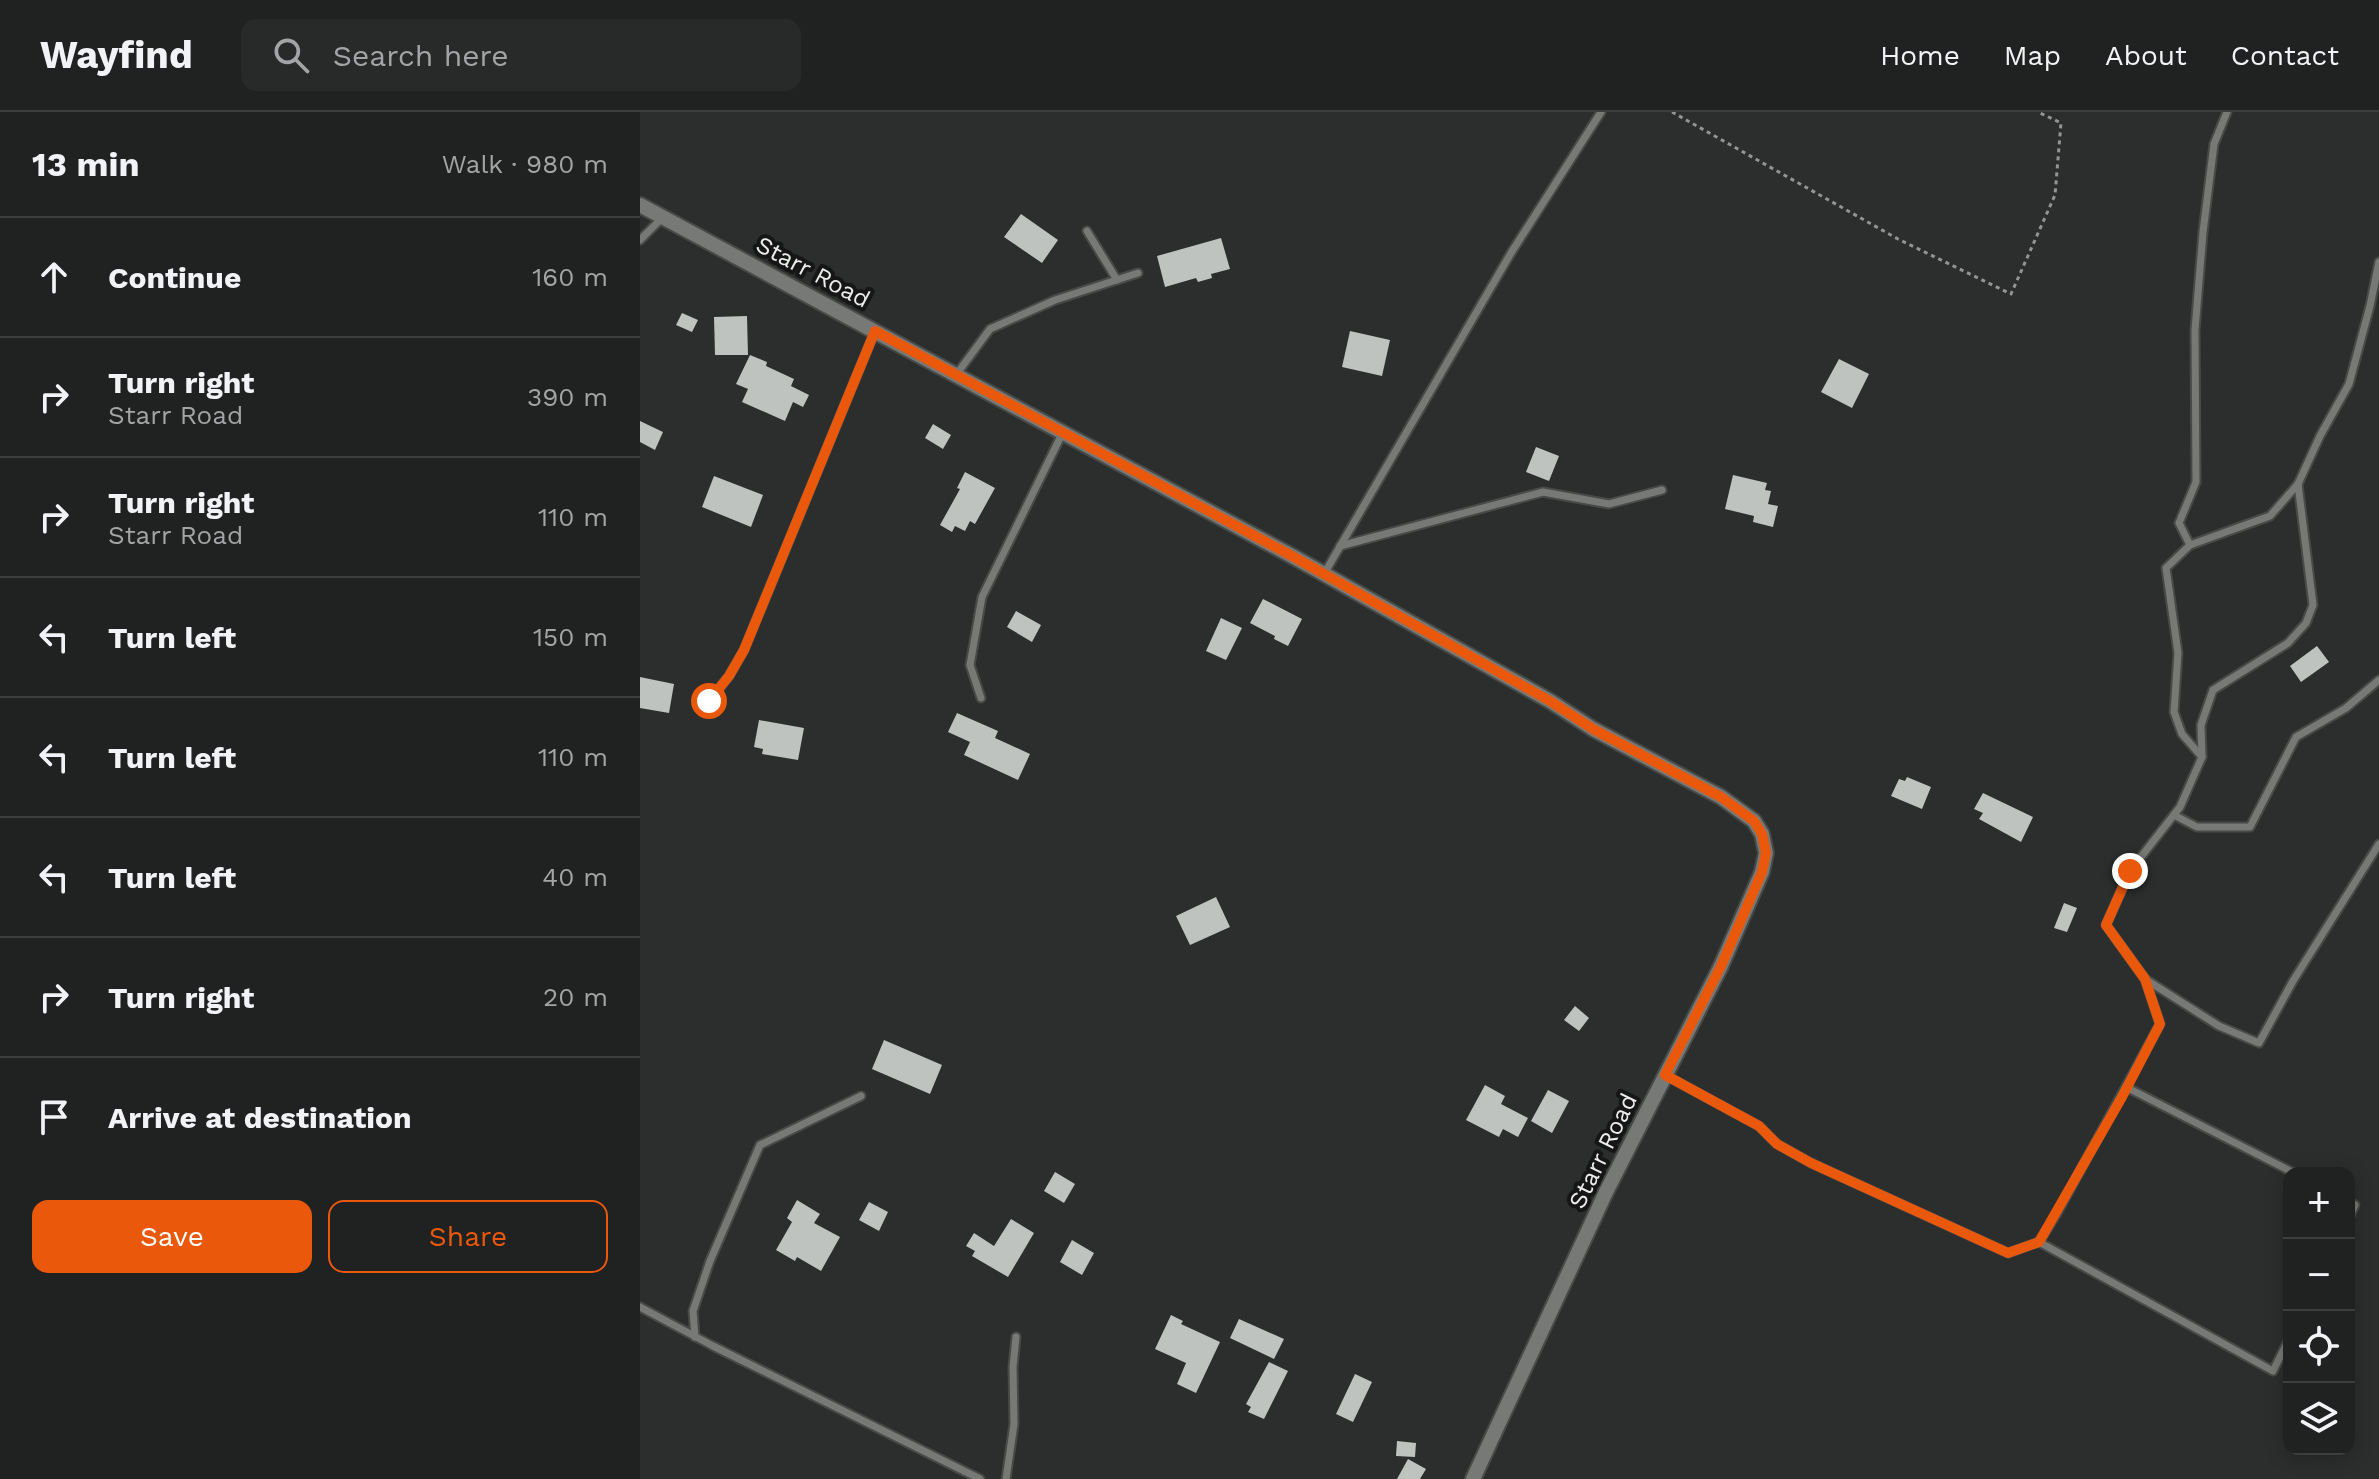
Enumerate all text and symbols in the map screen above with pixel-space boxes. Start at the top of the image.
search box [241,19,801,91]
text: Wayfind [40,33,193,77]
icon: search [269,33,313,77]
text: Search here [333,38,509,73]
text: Home [1880,39,1960,72]
text: Map [2004,39,2061,72]
text: About [2105,39,2187,72]
text: Contact [2231,39,2339,72]
text: 13 min [32,144,140,184]
text: Walk · 980 m [442,149,608,179]
street label: Starr Road [751,230,875,314]
icon: ahead [32,255,76,299]
text: Continue [108,260,241,295]
text: 160 m [532,262,608,292]
text: Turn right [108,365,254,400]
icon: right [32,375,76,419]
text: 390 m [527,382,608,412]
text: Starr Road [108,400,243,430]
text: Turn right [108,485,254,520]
icon: right [32,495,76,539]
text: 110 m [538,502,608,532]
text: Starr Road [108,520,243,550]
icon: left [32,615,76,659]
text: Turn left [108,620,236,655]
text: 150 m [533,622,608,652]
route start [691,683,727,719]
icon: left [32,735,76,779]
text: Turn left [108,740,236,775]
text: 110 m [538,742,608,772]
route end [2112,853,2148,889]
icon: left [32,855,76,899]
text: Turn left [108,860,236,895]
text: 40 m [542,862,608,892]
icon: right [32,975,76,1019]
text: Turn right [108,980,254,1015]
text: 20 m [543,982,608,1012]
street label: Starr Road [1563,1089,1643,1213]
icon: arrive [32,1095,76,1139]
text: Arrive at destination [108,1100,412,1135]
map controls [2283,1167,2355,1455]
button: + [2283,1167,2355,1239]
button: Save [32,1200,312,1273]
button: Share [328,1200,608,1273]
button: − [2283,1239,2355,1311]
button: locate [2283,1311,2355,1383]
button: layers [2283,1383,2355,1455]

